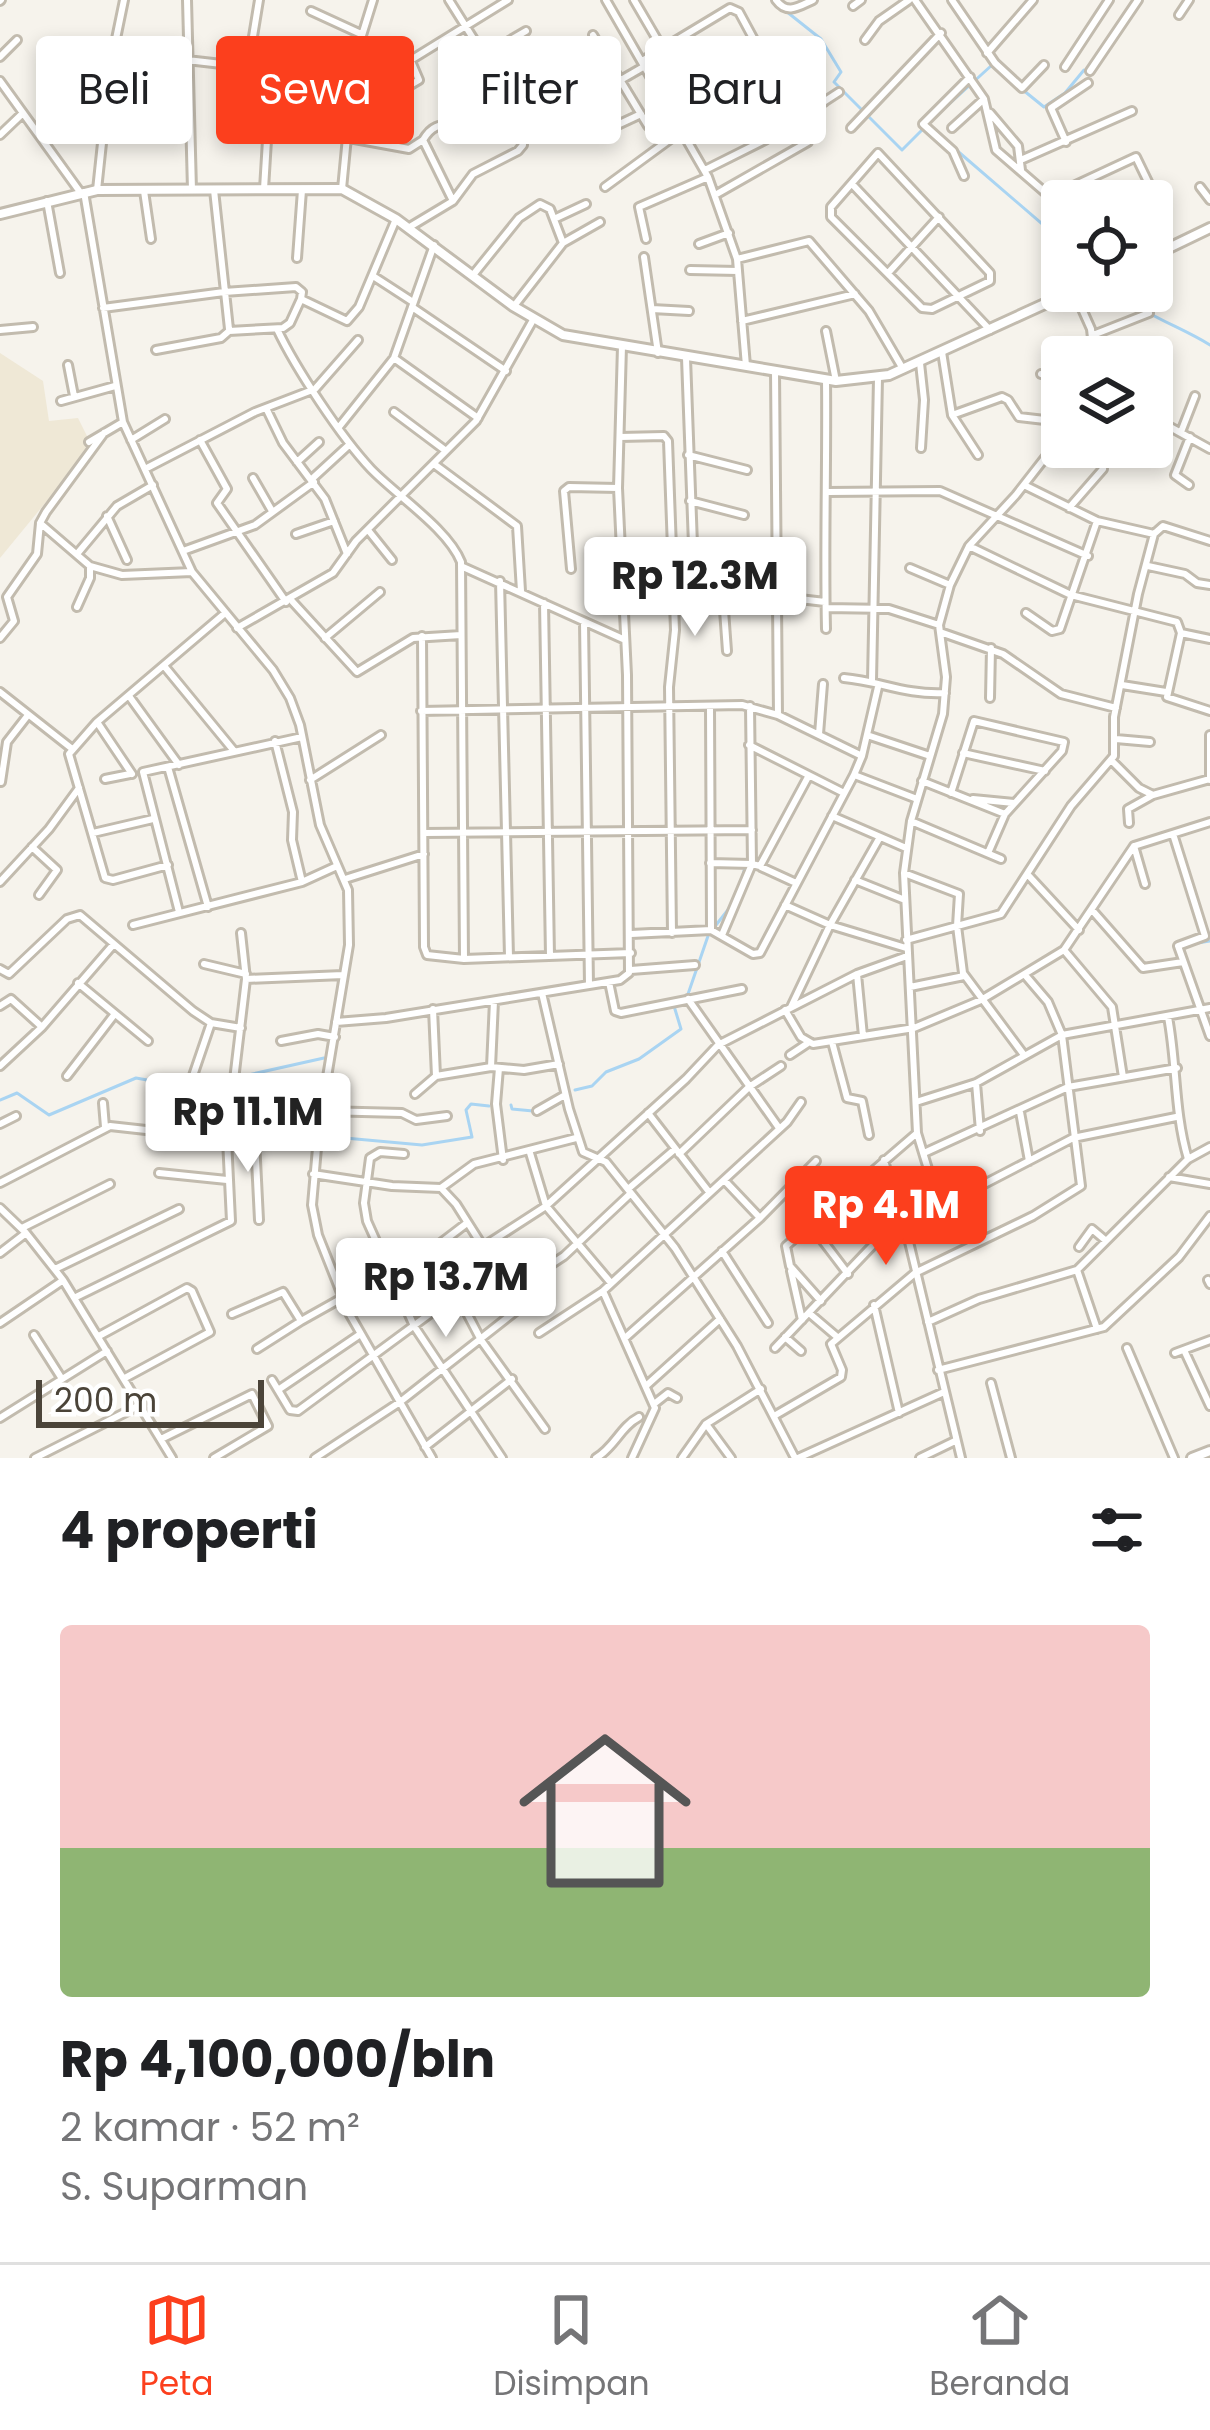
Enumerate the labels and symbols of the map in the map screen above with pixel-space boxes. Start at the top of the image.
pin: Rp 12.3M [571,537,819,639]
pin: Rp 11.1M [124,1073,372,1175]
pin: Rp 4.1M [775,1166,997,1268]
pin: Rp 13.7M [322,1238,570,1340]
scale bar [36,1374,264,1427]

